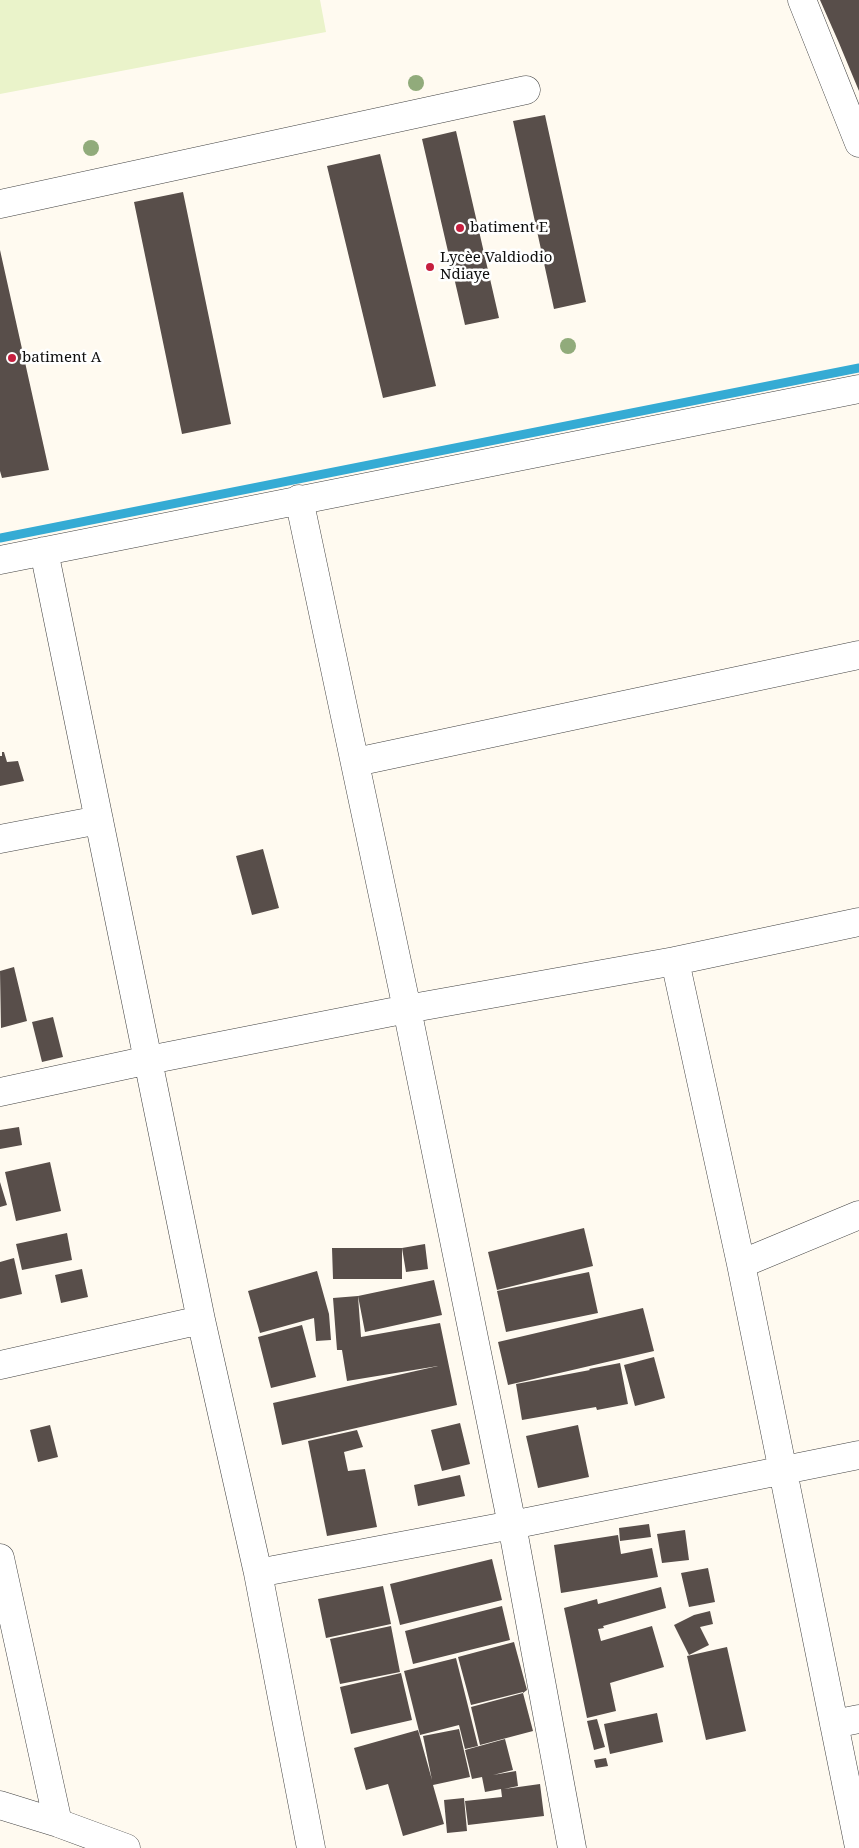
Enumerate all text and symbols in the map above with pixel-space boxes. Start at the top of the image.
place label: batiment E [470,219,548,237]
marker: batiment E [454,222,466,234]
place label: Lycèe Valdiodio Ndiaye [440,249,552,284]
marker: Lycèe Valdiodio Ndiaye [424,261,436,273]
place label: batiment A [22,349,101,367]
marker: batiment A [6,352,18,364]

